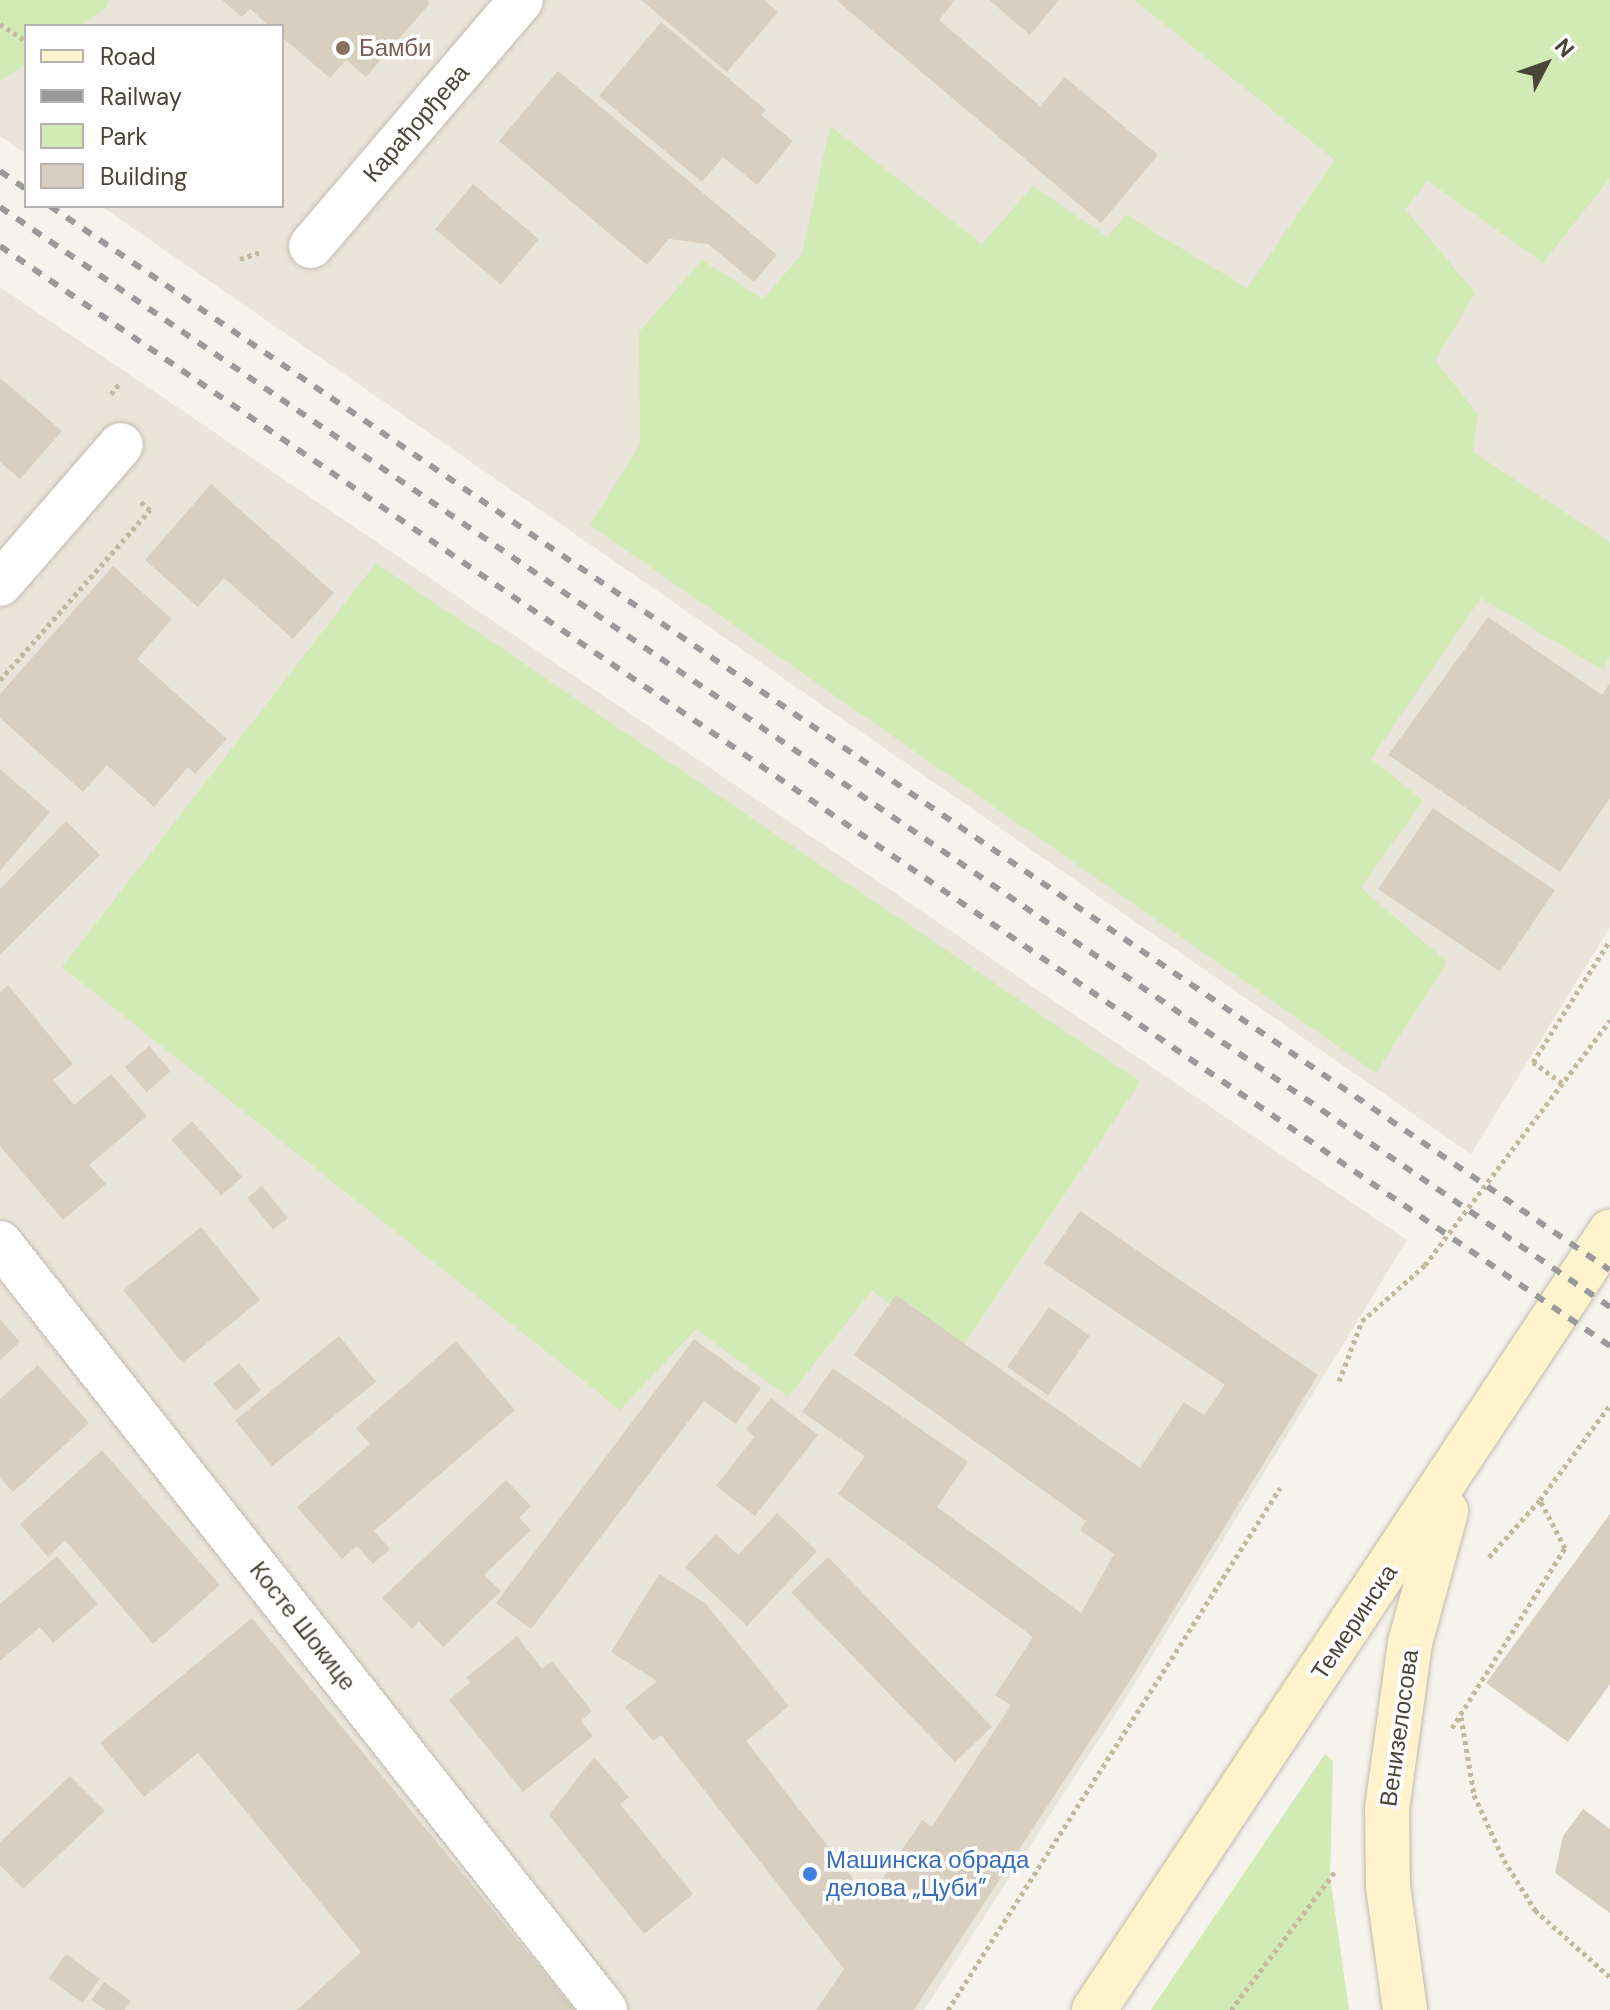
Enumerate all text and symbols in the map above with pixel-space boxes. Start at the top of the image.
legend [24,24,284,208]
north arrow [1506,24,1586,104]
text: N [1548,32,1581,63]
place label: Бамби [359,34,431,62]
marker: Бамби [334,39,352,57]
text: Road [100,41,156,72]
street label: Карађорђева [357,58,475,188]
text: Railway [100,81,182,112]
text: Park [100,121,147,152]
text: Building [100,161,187,192]
street label: Косте Шокице [244,1556,362,1696]
street label: Темеринска [1305,1559,1403,1685]
street label: Венизелосова [1374,1648,1424,1808]
place label: Машинска обрада делова „Цуби” [826,1846,1029,1902]
marker: Машинска обрада делова „Цуби” [801,1865,819,1883]

